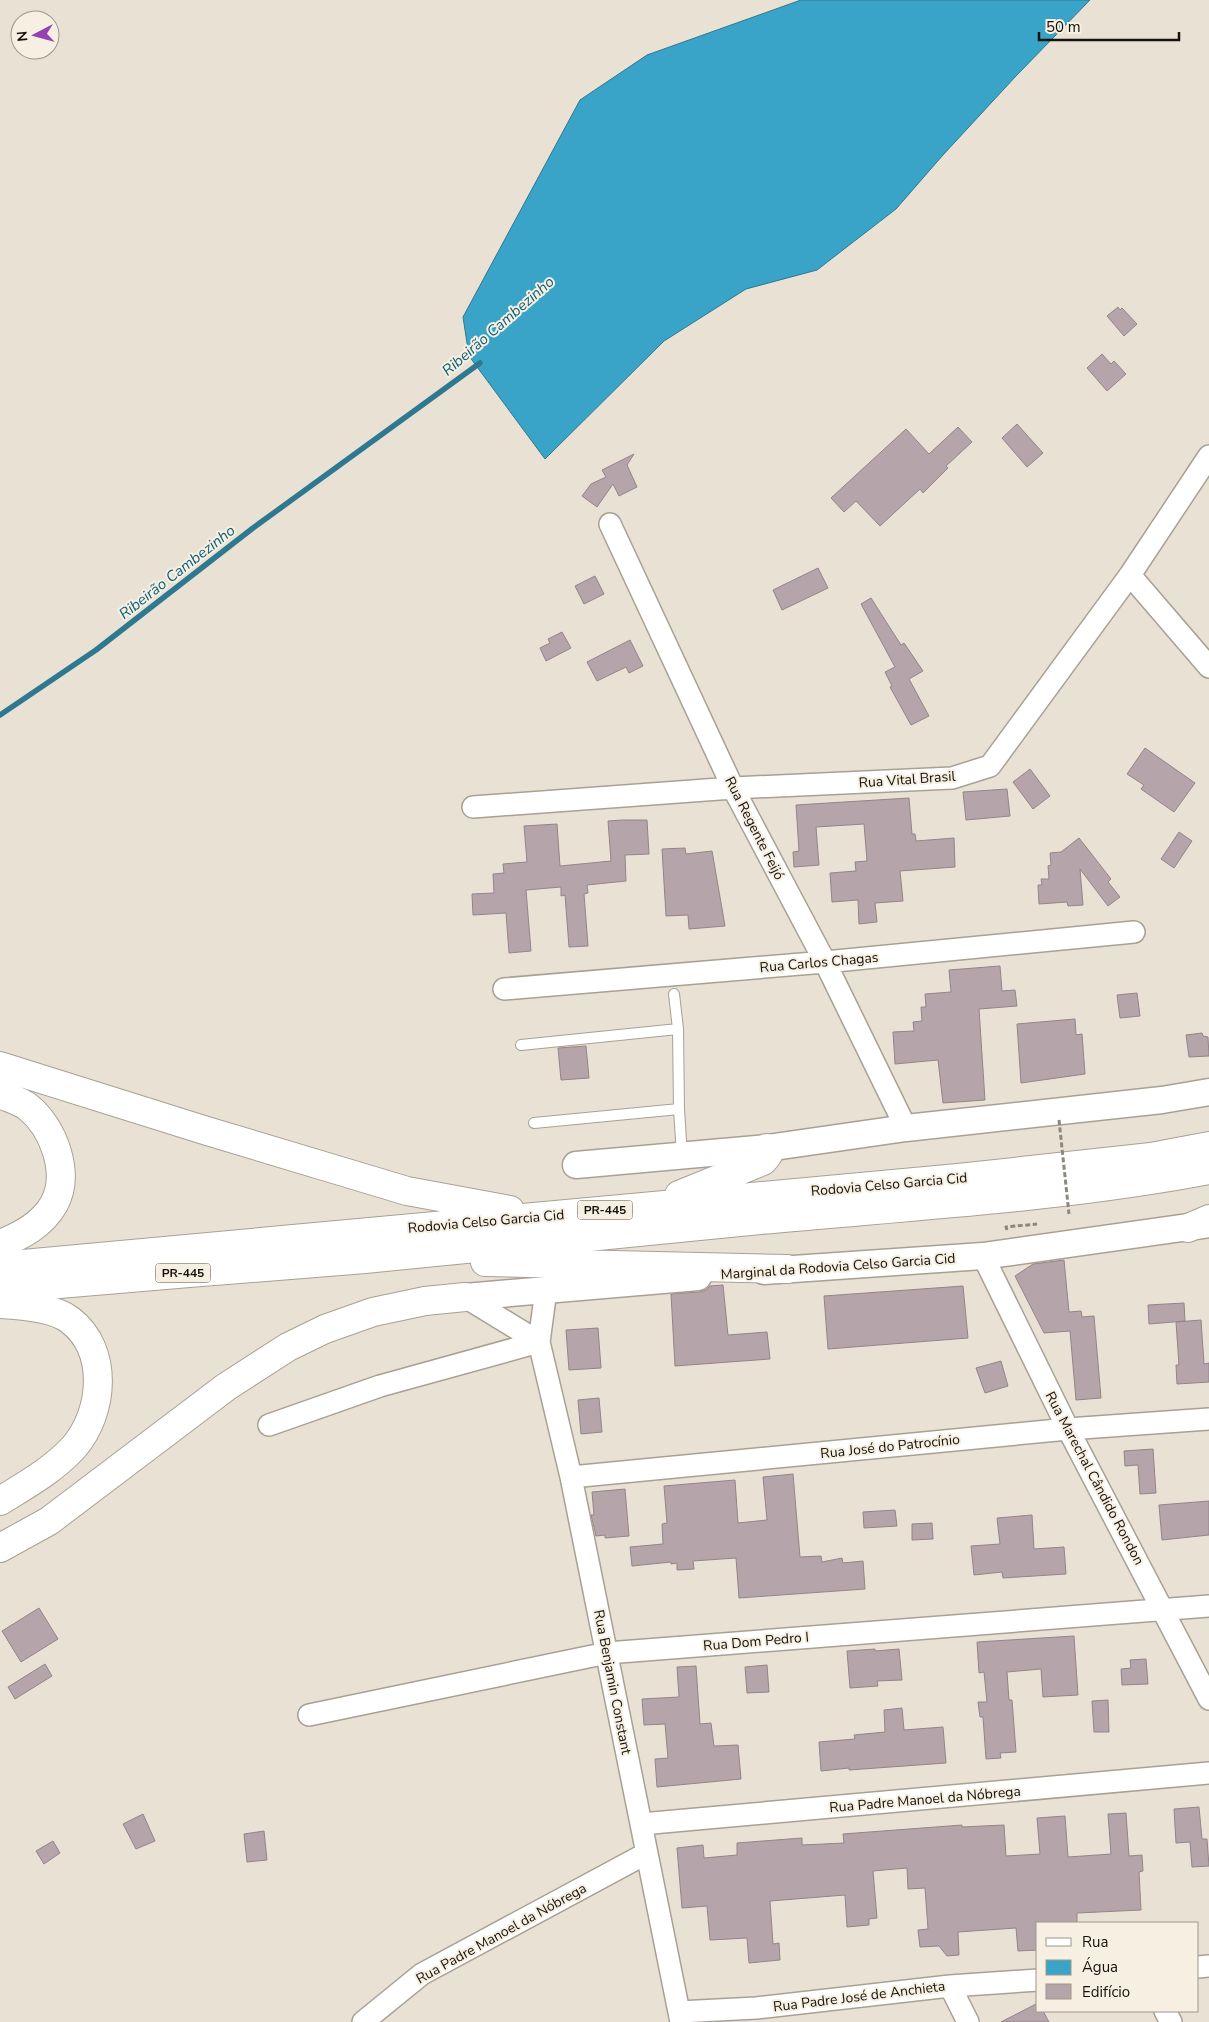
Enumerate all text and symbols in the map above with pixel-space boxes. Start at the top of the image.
north arrow [10,10,60,60]
scale bar [1039,10,1179,42]
text: 50 m [1046,17,1081,37]
text: N [13,30,33,43]
water label: Ribeirão Cambezinho [438,272,558,380]
water label: Ribeirão Cambezinho [115,520,239,624]
street label: Rua Vital Brasil [858,767,957,792]
street label: Rua Regente Feijó [720,773,789,883]
street label: Rua Carlos Chagas [759,948,880,977]
street label: Rodovia Celso Garcia Cid [810,1168,968,1201]
road number: PR-445 [578,1200,632,1220]
street label: Rodovia Celso Garcia Cid [407,1205,565,1238]
street label: Marginal da Rodovia Celso Garcia Cid [720,1249,956,1284]
road number: PR-445 [156,1264,210,1282]
street label: Rua Marechal Cândido Rondon [1041,1388,1148,1568]
street label: Rua José do Patrocínio [819,1430,961,1463]
street label: Rua Benjamin Constant [589,1608,636,1756]
street label: Rua Dom Pedro I [702,1627,810,1656]
street label: Rua Padre Manoel da Nóbrega [829,1782,1022,1817]
street label: Rua Padre Manoel da Nóbrega [413,1879,590,1988]
legend [1036,1922,1199,2012]
text: Rua [1082,1932,1108,1952]
text: Água [1082,1957,1118,1977]
street label: Rua Padre José de Anchieta [772,1977,946,2016]
text: Edifício [1082,1982,1130,2002]

